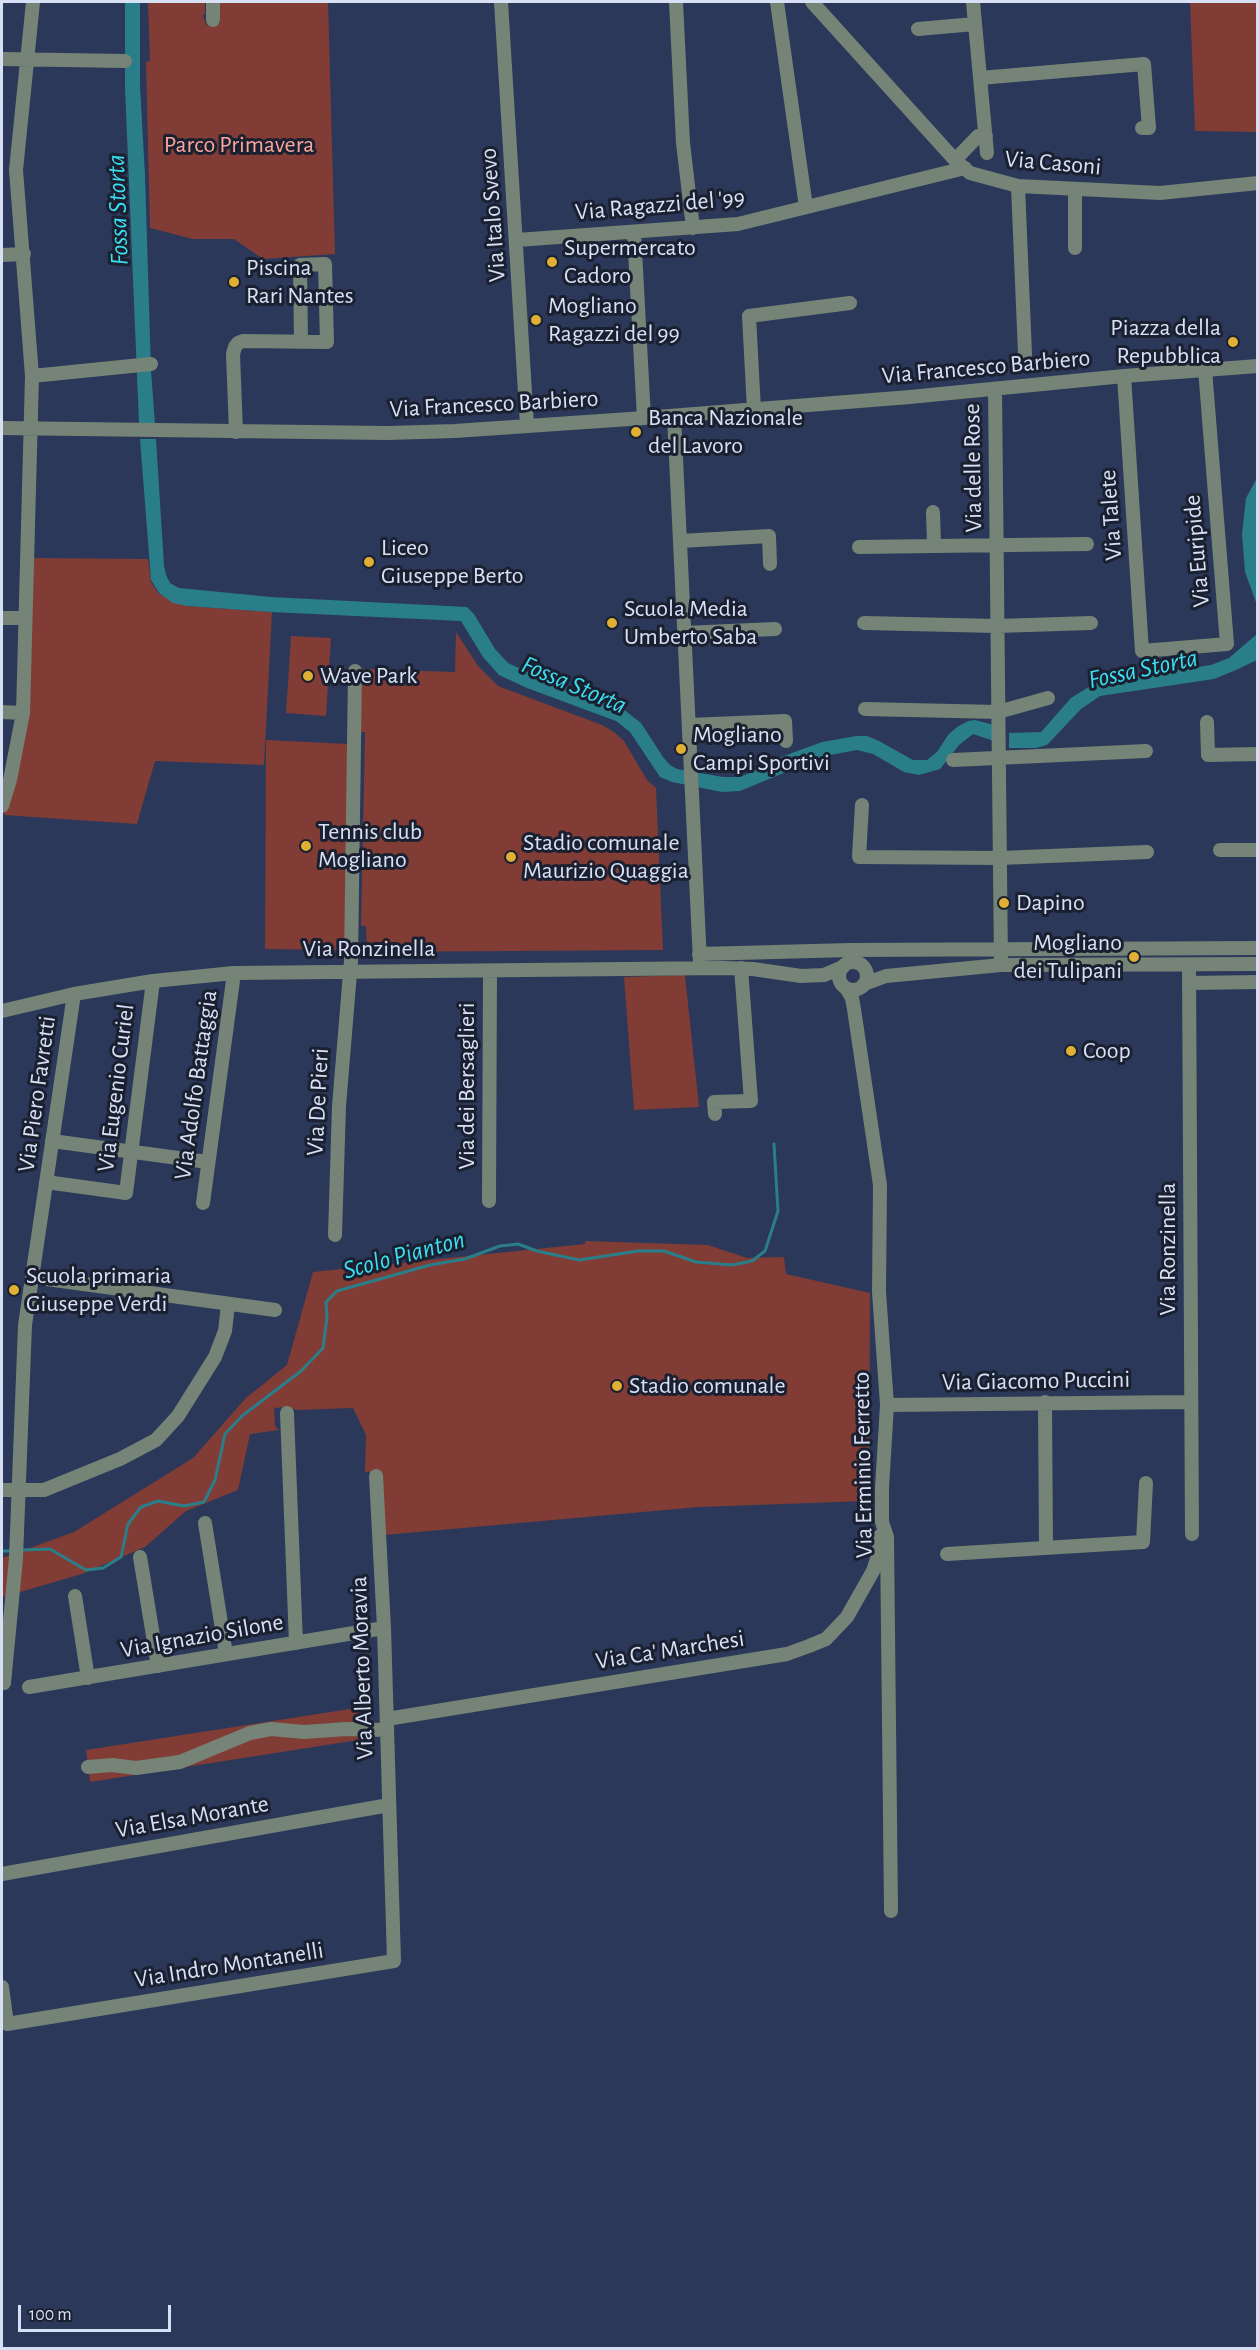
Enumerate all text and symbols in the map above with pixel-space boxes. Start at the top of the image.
park label: Parco Primavera [164,131,314,159]
street label: Via Casoni [1004,144,1102,182]
street label: Via Italo Svevo [474,147,512,283]
water label: Fossa Storta [100,154,136,266]
street label: Via Ragazzi del '99 [574,183,746,227]
place label: Supermercato Cadoro [564,234,696,290]
place label: Piscina Rari Nantes [246,254,354,310]
marker: Supermercato Cadoro [545,255,559,269]
marker: Piscina Rari Nantes [227,275,241,289]
place label: Mogliano Ragazzi del 99 [548,292,680,348]
marker: Mogliano Ragazzi del 99 [529,313,543,327]
place label: Piazza della Repubblica [1110,314,1221,370]
marker: Piazza della Repubblica [1226,335,1240,349]
street label: Via Francesco Barbiero [881,344,1091,390]
street label: Via Francesco Barbiero [389,384,599,424]
street label: Via delle Rose [957,403,989,533]
place label: Banca Nazionale del Lavoro [648,404,803,460]
marker: Banca Nazionale del Lavoro [629,425,643,439]
street label: Via Talete [1093,469,1129,561]
street label: Via Euripide [1178,494,1216,608]
place label: Liceo Giuseppe Berto [381,534,523,590]
marker: Liceo Giuseppe Berto [362,555,376,569]
place label: Scuola Media Umberto Saba [624,595,757,651]
marker: Scuola Media Umberto Saba [605,616,619,630]
water label: Fossa Storta [1085,642,1201,696]
water label: Fossa Storta [517,649,631,721]
place label: Wave Park [320,662,417,690]
marker: Wave Park [301,669,315,683]
place label: Mogliano Campi Sportivi [693,721,830,777]
marker: Mogliano Campi Sportivi [674,742,688,756]
place label: Tennis club Mogliano [318,818,422,874]
place label: Stadio comunale Maurizio Quaggia [523,829,689,885]
marker: Tennis club Mogliano [299,839,313,853]
marker: Stadio comunale Maurizio Quaggia [504,850,518,864]
place label: Dapino [1016,889,1085,917]
marker: Dapino [997,896,1011,910]
place label: Mogliano dei Tulipani [1014,929,1122,985]
street label: Via Ronzinella [303,935,435,963]
marker: Mogliano dei Tulipani [1127,950,1141,964]
street label: Via Adolfo Battaggia [168,988,224,1182]
street label: Via Eugenio Curiel [91,1002,141,1174]
street label: Via dei Bersaglieri [453,1002,481,1170]
street label: Via Piero Favretti [12,1014,62,1174]
place label: Coop [1083,1037,1131,1065]
marker: Coop [1064,1044,1078,1058]
street label: Via De Pieri [301,1047,335,1157]
street label: Via Ronzinella [1154,1183,1182,1315]
water label: Scolo Pianton [340,1224,468,1286]
place label: Scuola primaria Giuseppe Verdi [26,1262,171,1318]
marker: Scuola primaria Giuseppe Verdi [7,1283,21,1297]
street label: Via Giacomo Puccini [942,1365,1130,1397]
place label: Stadio comunale [629,1372,785,1400]
street label: Via Erminio Ferretto [847,1372,879,1558]
marker: Stadio comunale [610,1379,624,1393]
street label: Via Alberto Moravia [344,1576,380,1760]
street label: Via Ignazio Silone [118,1608,286,1664]
street label: Via Ca' Marchesi [594,1624,746,1676]
street label: Via Elsa Morante [113,1789,271,1845]
street label: Via Indro Montanelli [132,1936,326,1994]
scale bar [21,2293,174,2331]
text: 100 m [29,2306,72,2324]

